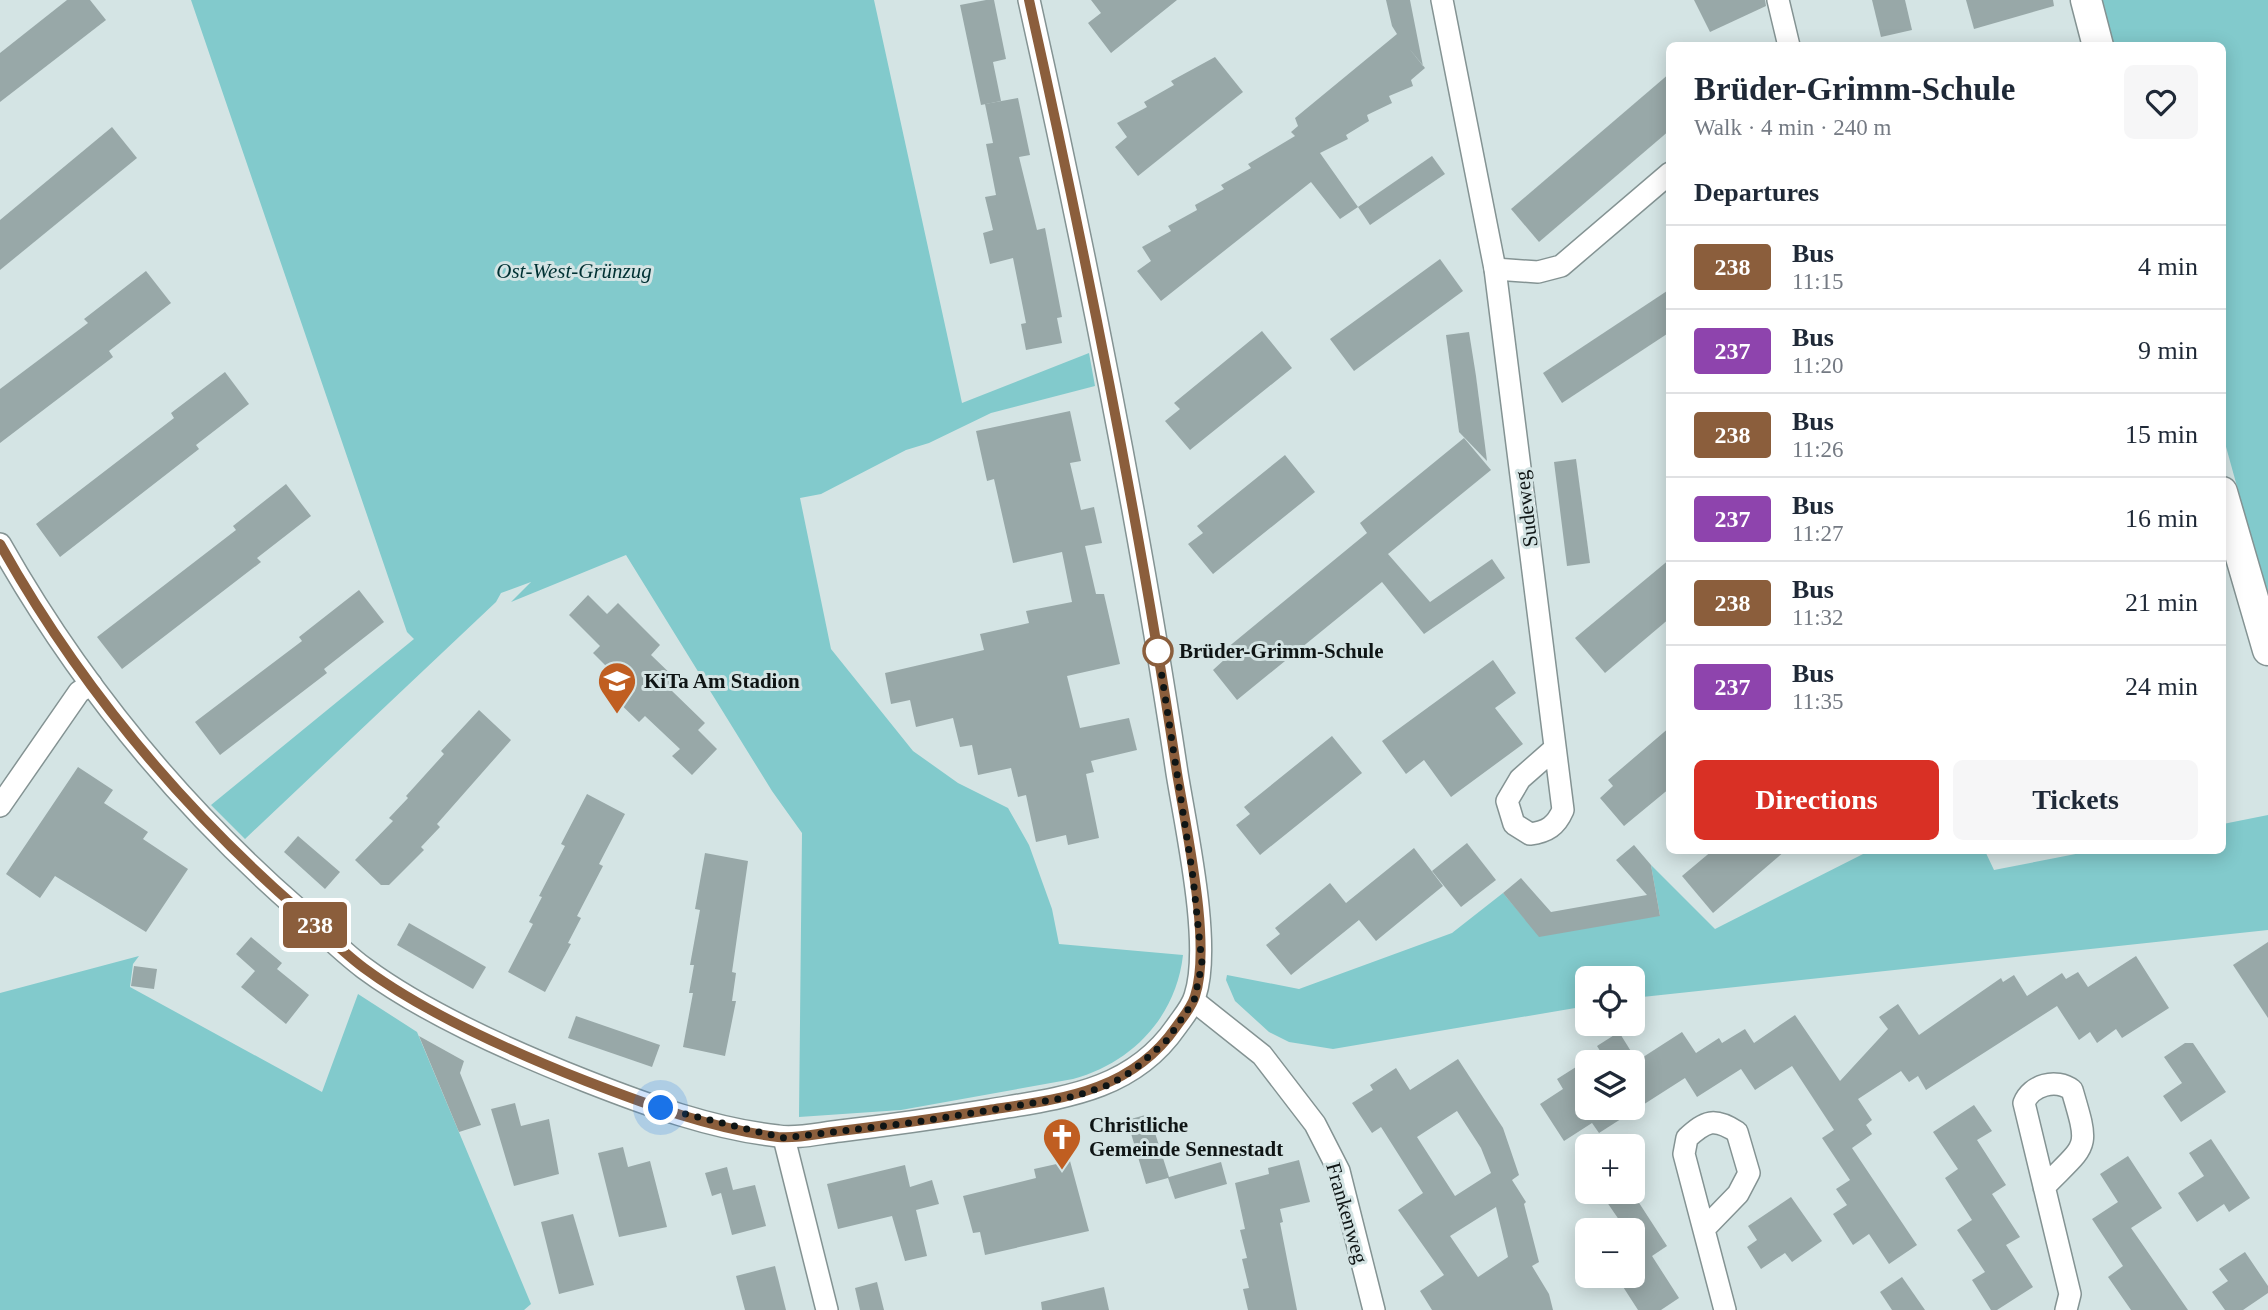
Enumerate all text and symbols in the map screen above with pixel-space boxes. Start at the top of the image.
button: heart [2124,65,2198,139]
text: Brüder-Grimm-Schule [1694,71,2015,107]
text: Walk · 4 min · 240 m [1694,115,1891,140]
text: Departures [1694,178,1819,207]
text: Bus [1792,239,1834,268]
text: 4 min [2138,252,2198,281]
text: 238 [1715,254,1751,280]
park label: Ost-West-Grünzug [496,259,652,283]
text: 11:15 [1792,269,1844,294]
text: Bus [1792,323,1834,352]
text: 9 min [2138,336,2198,365]
text: 237 [1715,338,1751,364]
text: 11:20 [1792,353,1844,378]
text: Bus [1792,407,1834,436]
text: 15 min [2125,420,2198,449]
text: 238 [1715,422,1751,448]
text: 11:26 [1792,437,1844,462]
street label: Sudeweg [1509,469,1543,549]
text: Bus [1792,491,1834,520]
text: 16 min [2125,504,2198,533]
text: 237 [1715,506,1751,532]
text: 11:27 [1792,521,1844,546]
text: Bus [1792,575,1834,604]
text: 21 min [2125,588,2198,617]
text: 238 [1715,590,1751,616]
text: 11:32 [1792,605,1844,630]
marker: Brüder-Grimm-Schule [1143,636,1173,666]
place label: Brüder-Grimm-Schule [1179,639,1384,663]
text: Bus [1792,659,1834,688]
school or university icon: KiTa Am Stadion [596,660,638,715]
place label: KiTa Am Stadion [644,669,800,693]
text: 24 min [2125,672,2198,701]
text: 237 [1715,674,1751,700]
text: 11:35 [1792,689,1844,714]
button: Directions [1694,760,1939,840]
button: Tickets [1953,760,2198,840]
line badge: 238 [275,902,355,948]
text: 238 [297,912,333,938]
map controls [1575,966,1645,1288]
button: locate [1575,966,1645,1036]
button: layers [1575,1050,1645,1120]
your location [643,1090,678,1125]
place label: Christliche Gemeinde Sennestadt [1089,1113,1283,1161]
church icon: Christliche Gemeinde Sennestadt [1041,1116,1083,1171]
button: + [1575,1134,1645,1204]
street label: Frankenweg [1321,1160,1373,1267]
button: − [1575,1218,1645,1288]

